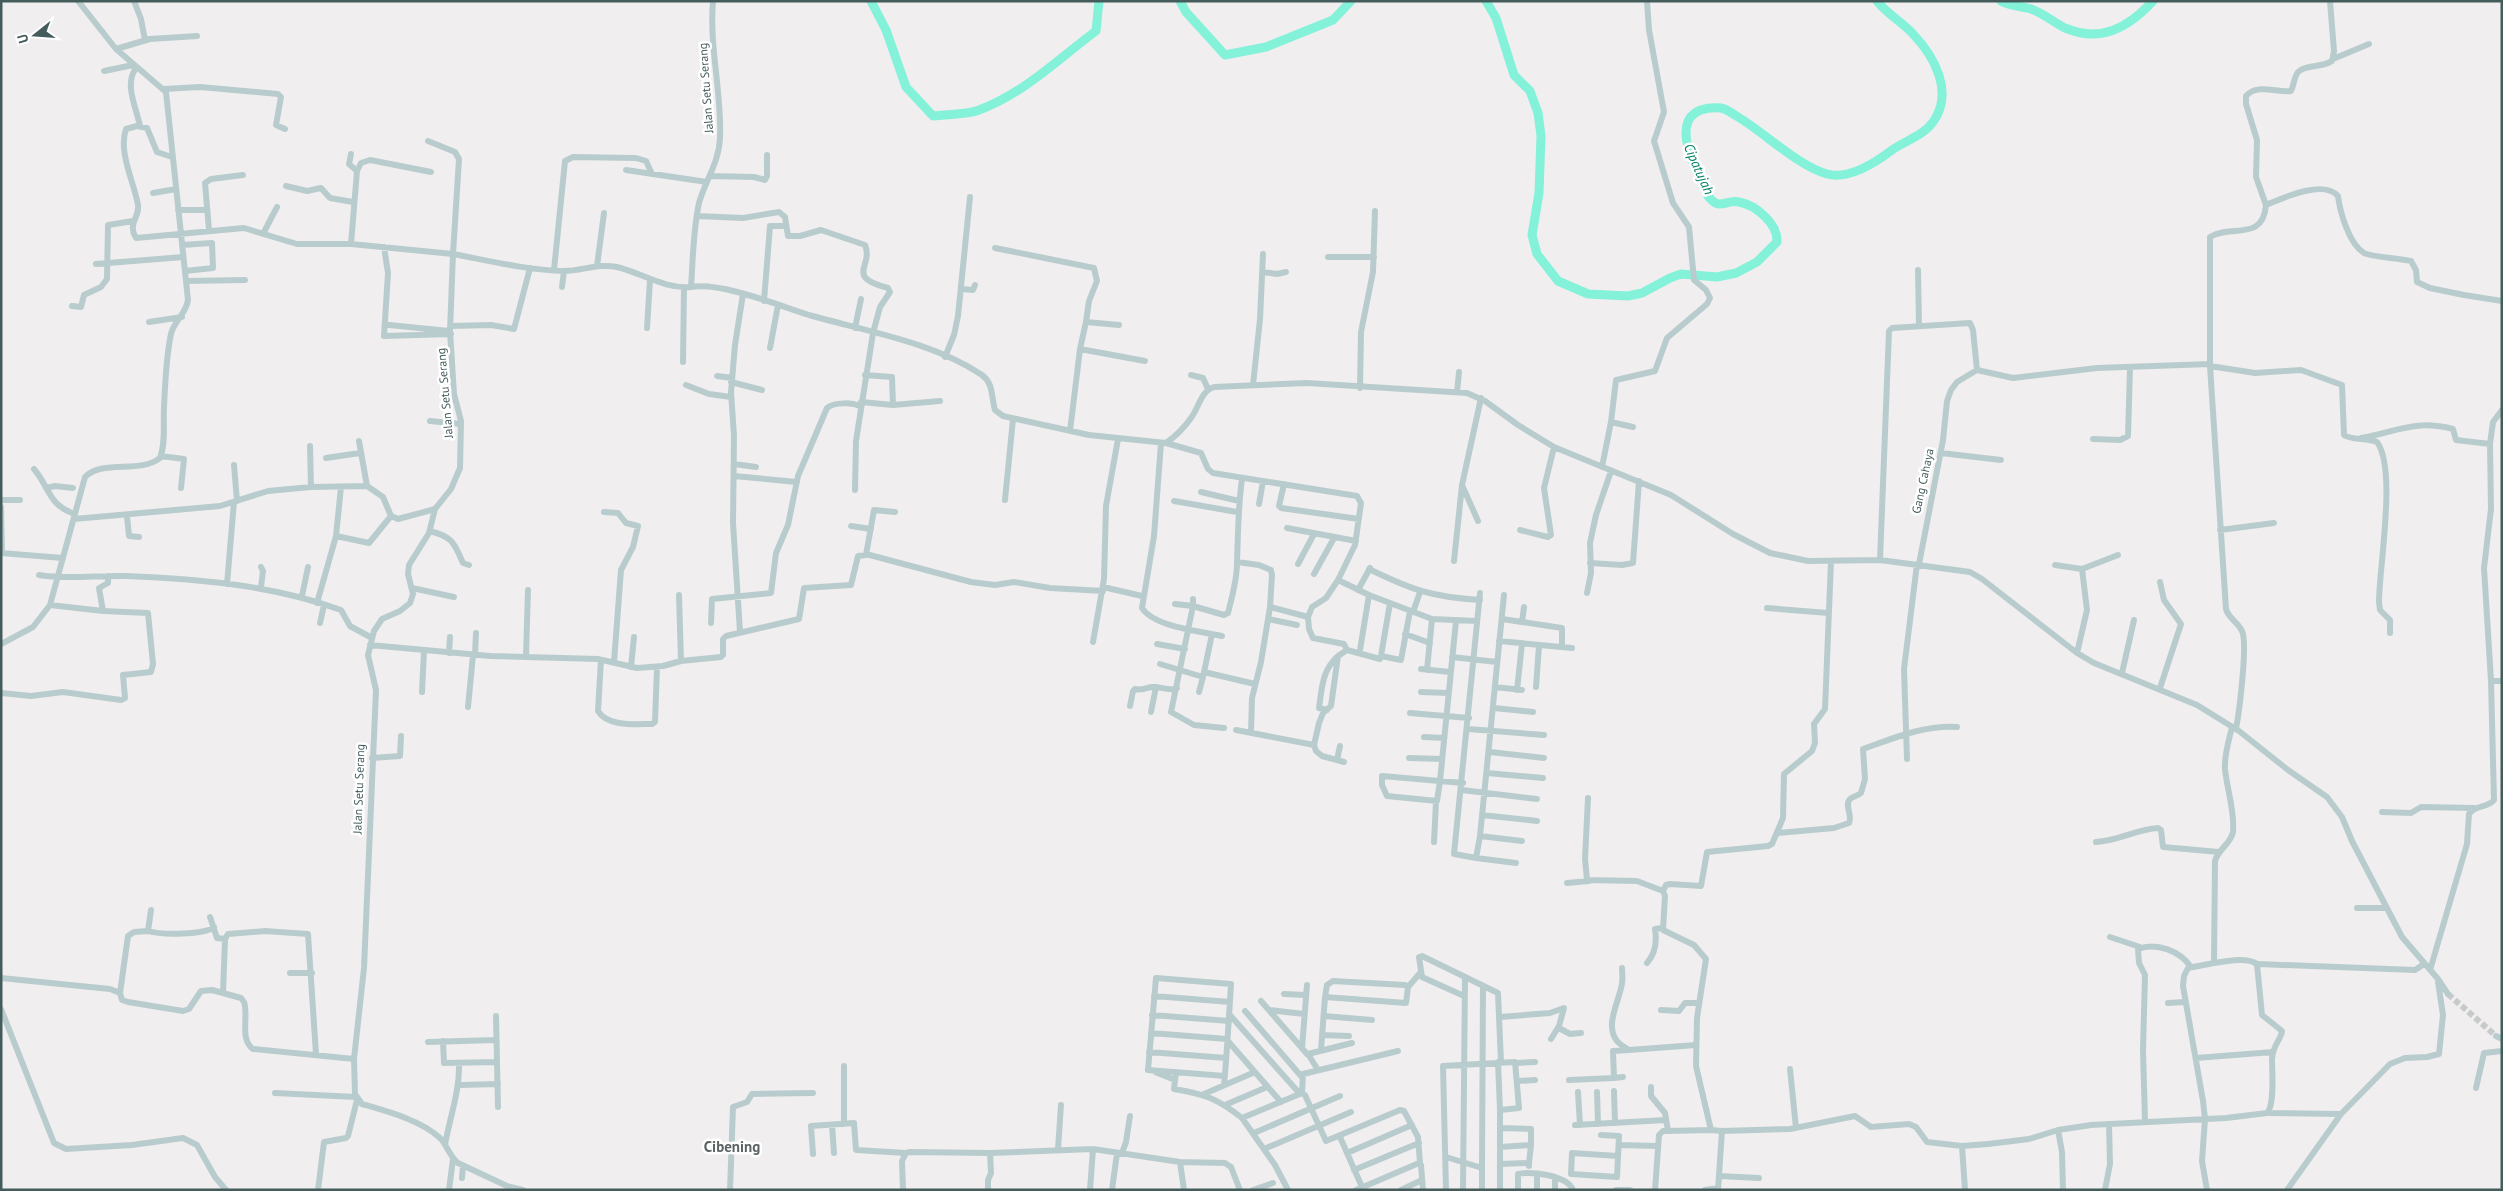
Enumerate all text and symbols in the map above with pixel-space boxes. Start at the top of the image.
north arrow [10,10,60,60]
text: U [13,32,32,46]
street label: Jalan Setu Serang [695,42,716,135]
water label: Cipatujah [1680,141,1718,197]
street label: Jalan Setu Serang [433,347,456,440]
street label: Gang Cahaya [1908,447,1937,515]
street label: Jalan Setu Serang [349,744,368,835]
district label: Cibening [704,1137,760,1156]

